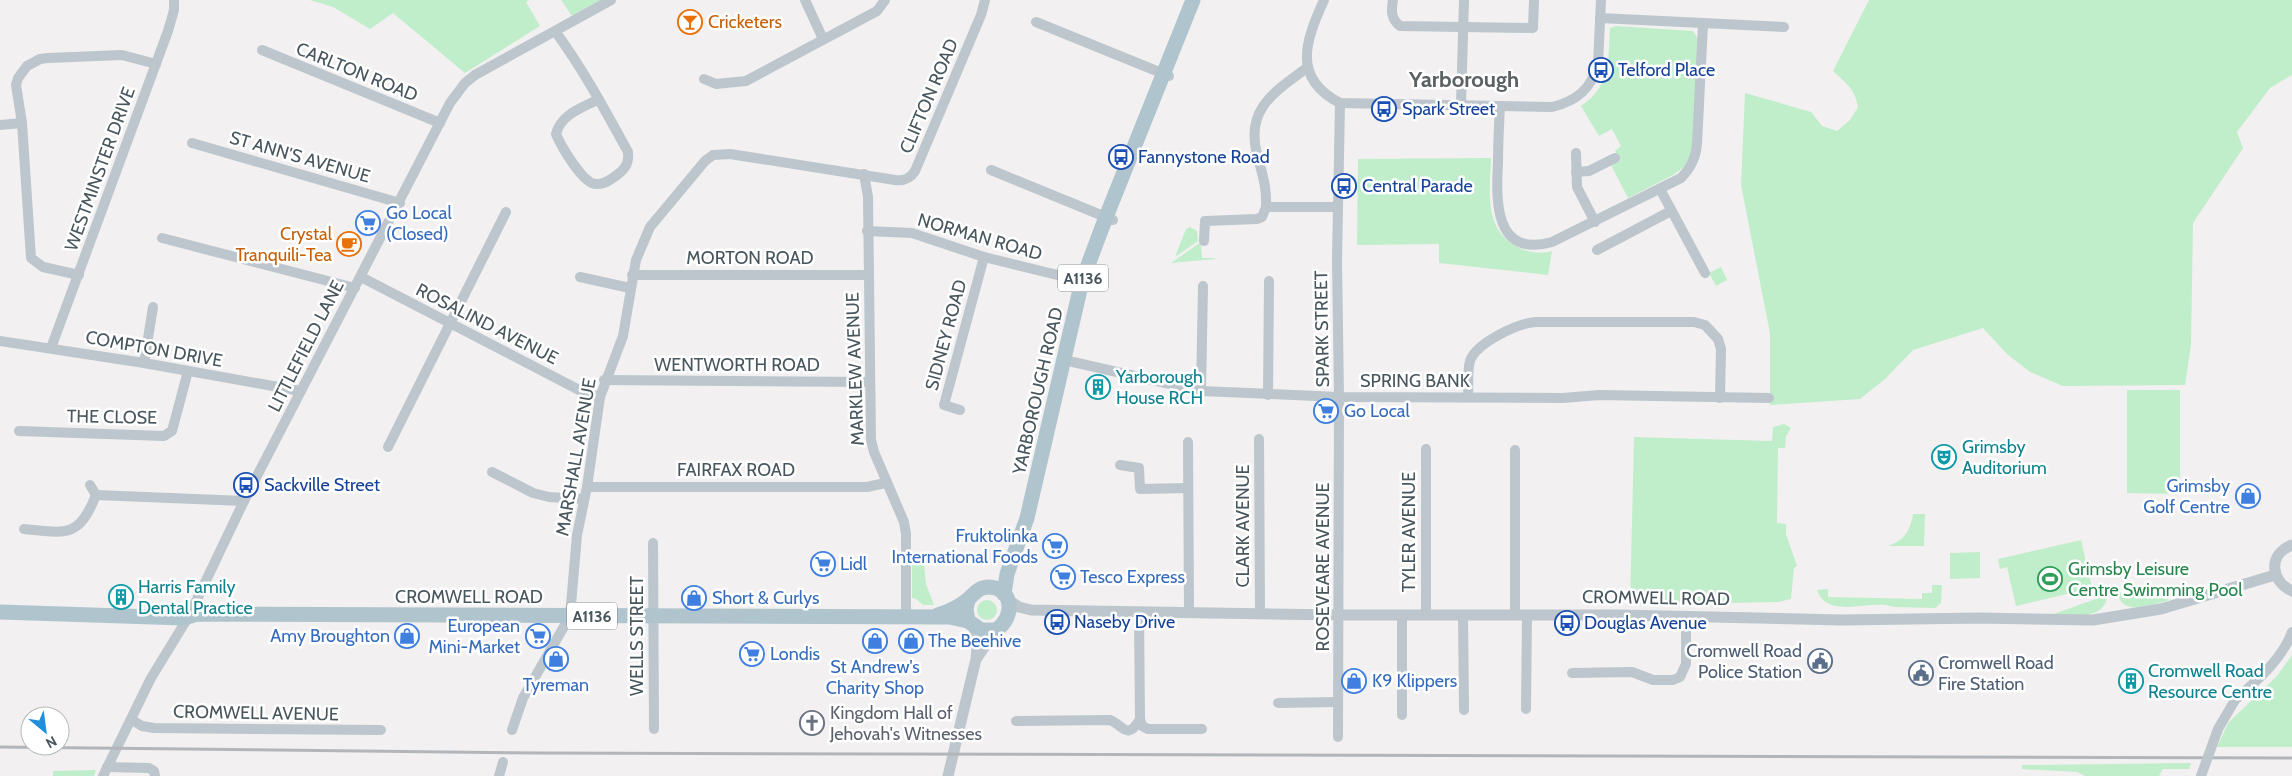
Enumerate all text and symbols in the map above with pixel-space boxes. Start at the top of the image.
bar icon: Cricketers [677,9,703,35]
place label: Cricketers [708,11,782,33]
street label: CLIFTON ROAD [895,35,963,157]
street label: CARLTON ROAD [293,38,421,106]
bus stop icon: Telford Place [1588,57,1614,83]
place label: Telford Place [1618,59,1715,81]
district label: Yarborough [1408,66,1519,93]
street label: WESTMINSTER DRIVE [60,84,140,254]
bus stop icon: Spark Street [1371,96,1397,122]
place label: Spark Street [1402,98,1495,120]
street label: ST ANN'S AVENUE [227,126,373,188]
bus stop icon: Fannystone Road [1108,144,1134,170]
place label: Fannystone Road [1138,146,1270,168]
bus stop icon: Central Parade [1331,173,1357,199]
place label: Central Parade [1362,175,1473,197]
place label: Go Local (Closed) [386,202,453,245]
street label: NORMAN ROAD [915,209,1045,265]
supermarket icon: Go Local (Closed) [355,210,381,236]
place label: Crystal Tranquili-Tea [235,223,333,266]
cafe icon: Crystal Tranquili-Tea [336,231,362,257]
street label: MORTON ROAD [686,247,814,269]
road number: A1136 [1058,264,1108,292]
street label: SPARK STREET [1310,270,1334,388]
street label: LITTLEFIELD LANE [263,277,349,415]
street label: SIDNEY ROAD [921,277,971,393]
street label: ROSALIND AVENUE [412,279,562,369]
street label: MARKLEW AVENUE [841,292,869,446]
street label: YARBOROUGH ROAD [1008,305,1068,478]
street label: COMPTON DRIVE [84,326,224,372]
street label: WENTWORTH ROAD [654,354,820,376]
place label: Yarborough House RCH [1115,366,1203,409]
street label: SPRING BANK [1360,370,1471,392]
building icon: Yarborough House RCH [1085,374,1111,400]
street label: MARSHALL AVENUE [551,376,601,538]
supermarket icon: Go Local [1313,398,1339,424]
place label: Go Local [1344,400,1411,422]
street label: THE CLOSE [67,405,157,429]
place label: Grimsby Auditorium [1962,436,2047,479]
theatre icon: Grimsby Auditorium [1931,444,1957,470]
street label: FAIRFAX ROAD [677,459,795,481]
street label: CLARK AVENUE [1232,464,1254,588]
bus stop icon: Sackville Street [233,472,259,498]
street label: TYLER AVENUE [1398,472,1420,592]
place label: Sackville Street [264,474,380,496]
place label: Grimsby Golf Centre [2143,475,2230,518]
street label: ROSEVEARE AVENUE [1312,482,1334,651]
shop icon: Grimsby Golf Centre [2235,483,2261,509]
place label: Fruktolinka International Foods [892,525,1038,568]
supermarket icon: Fruktolinka International Foods [1042,533,1068,559]
supermarket icon: Lidl [810,551,836,577]
place label: Lidl [840,553,868,575]
place label: Grimsby Leisure Centre Swimming Pool [2068,558,2243,601]
supermarket icon: Tesco Express [1050,564,1076,590]
place label: Tesco Express [1080,566,1185,588]
sports icon: Grimsby Leisure Centre Swimming Pool [2037,566,2063,592]
place label: Harris Family Dental Practice [138,576,253,619]
street label: WELLS STREET [626,576,648,696]
building icon: Harris Family Dental Practice [108,584,134,610]
shop icon: Short & Curlys [681,585,707,611]
street label: CROMWELL ROAD [395,586,543,608]
street label: CROMWELL ROAD [1582,586,1730,610]
place label: Short & Curlys [712,587,819,609]
road number: A1136 [567,602,617,630]
bus stop icon: Naseby Drive [1044,609,1070,635]
bus stop icon: Douglas Avenue [1554,610,1580,636]
place label: Naseby Drive [1074,611,1175,633]
place label: Douglas Avenue [1584,612,1707,634]
place label: European Mini-Market [428,615,520,658]
shop icon: Amy Broughton [394,623,420,649]
supermarket icon: European Mini-Market [525,623,551,649]
place label: Amy Broughton [270,625,390,647]
shop icon: St Andrew's Charity Shop [862,628,888,654]
shop icon: The Beehive [898,628,924,654]
place label: The Beehive [928,630,1021,652]
place label: Cromwell Road Police Station [1686,640,1802,683]
supermarket icon: Londis [739,641,765,667]
place label: Londis [770,643,820,665]
shop icon: Tyreman [543,646,569,672]
public building icon: Cromwell Road Police Station [1807,648,1833,674]
place label: Cromwell Road Fire Station [1938,652,2054,695]
place label: St Andrew's Charity Shop [826,656,924,699]
public building icon: Cromwell Road Fire Station [1908,660,1934,686]
place label: Cromwell Road Resource Centre [2148,660,2272,703]
shop icon: K9 Klippers [1341,668,1367,694]
building icon: Cromwell Road Resource Centre [2118,668,2144,694]
place label: K9 Klippers [1372,670,1457,692]
place label: Tyreman [523,674,589,696]
street label: CROMWELL AVENUE [173,701,339,725]
place label: Kingdom Hall of Jehovah's Witnesses [829,702,982,745]
north arrow [20,706,70,756]
church icon: Kingdom Hall of Jehovah's Witnesses [799,710,825,736]
text: N [43,732,60,753]

